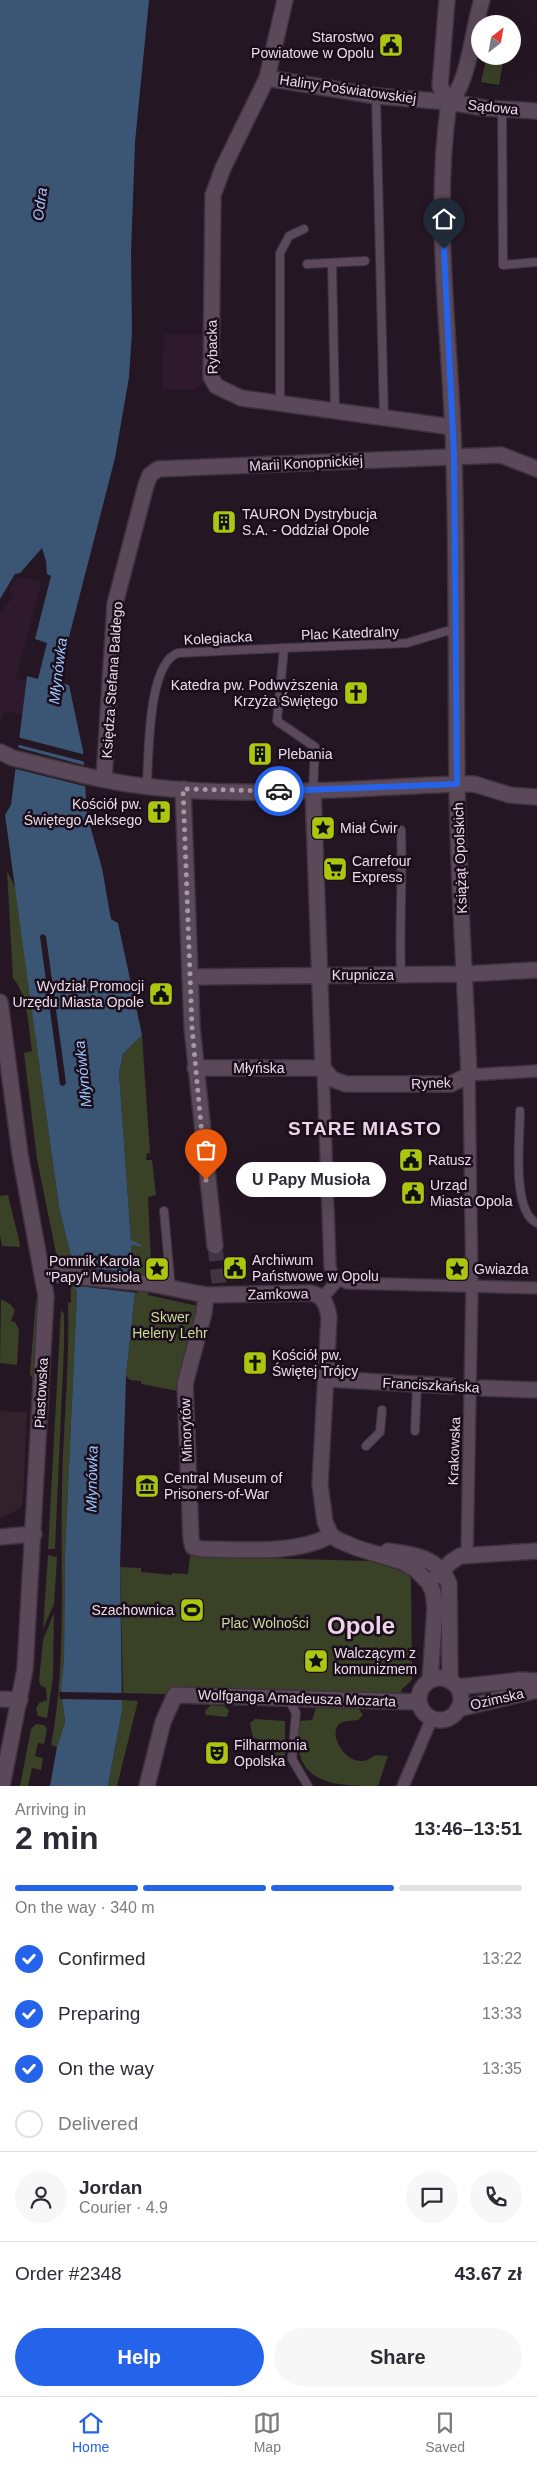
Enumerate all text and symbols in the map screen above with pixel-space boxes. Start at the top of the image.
north arrow [471,15,521,65]
map controls [471,15,521,65]
place label: Starostwo Powiatowe w Opolu [251,29,374,61]
public building icon: Starostwo Powiatowe w Opolu [378,32,404,58]
street label: Haliny Poświatowskiej [279,71,417,107]
street label: Sądowa [467,96,519,118]
water label: Odra [29,186,50,222]
pin [423,198,465,249]
icon: home [430,205,458,233]
street label: Rybacka [204,319,220,374]
street label: Marii Konopnickiej [249,452,363,474]
place label: TAURON Dystrybucja S.A. - Oddział Opole [242,506,377,538]
building icon: TAURON Dystrybucja S.A. - Oddział Opole [211,509,237,535]
street label: Księdza Stefana Baldego [99,601,125,759]
street label: Plac Katedralny [301,623,399,643]
street label: Kolegiacka [183,628,253,648]
water label: Młynówka [45,637,70,705]
place label: Katedra pw. Podwyższenia Krzyża Świętego [171,677,338,709]
church icon: Katedra pw. Podwyższenia Krzyża Świętego [343,680,369,706]
building icon: Plebania [247,741,273,767]
place label: Plebania [278,746,333,762]
courier [254,766,304,816]
icon: car [265,777,293,805]
place label: Kościół pw. Świętego Aleksego [24,796,142,828]
church icon: Kościół pw. Świętego Aleksego [146,799,172,825]
street label: Książąt Opolskich [450,802,470,914]
place icon: Miał Ćwir [310,815,336,841]
place label: Miał Ćwir [340,820,398,836]
place label: Carrefour Express [352,853,411,885]
supermarket icon: Carrefour Express [322,856,348,882]
street label: Krupnicza [332,967,394,983]
place label: Wydział Promocji Urzędu Miasta Opole [12,978,144,1010]
public building icon: Wydział Promocji Urzędu Miasta Opole [148,981,174,1007]
water label: Młynówka [71,1040,94,1108]
street label: Młyńska [233,1060,285,1076]
street label: Rynek [411,1074,452,1092]
district label: STARE MIASTO [288,1118,442,1139]
pin [185,1129,227,1180]
icon: bag [192,1136,220,1164]
public building icon: Ratusz [398,1147,424,1173]
place label: Ratusz [428,1152,472,1168]
callout: U Papy Musioła [236,1162,386,1198]
text: U Papy Musioła [252,1171,370,1188]
place label: Urząd Miasta Opola [430,1177,513,1209]
public building icon: Urząd Miasta Opola [400,1180,426,1206]
place label: Archiwum Państwowe w Opolu [252,1252,379,1284]
place label: Pomnik Karola "Papy" Musioła [46,1253,140,1285]
public building icon: Archiwum Państwowe w Opolu [222,1255,248,1281]
place icon: Pomnik Karola "Papy" Musioła [144,1256,170,1282]
place icon: Gwiazda [444,1256,470,1282]
place label: Gwiazda [474,1261,529,1277]
street label: Zamkowa [248,1285,309,1303]
park label: Skwer Heleny Lehr [132,1309,208,1341]
place label: Kościół pw. Świętej Trójcy [272,1347,358,1379]
church icon: Kościół pw. Świętej Trójcy [242,1350,268,1376]
street label: Piastowska [31,1357,51,1429]
street label: Franciszkańska [382,1374,480,1396]
street label: Minorytów [177,1397,195,1462]
street label: Krakowska [445,1416,463,1485]
water label: Młynówka [82,1446,101,1512]
place label: Central Museum of Prisoners-of-War [164,1470,282,1502]
museum icon: Central Museum of Prisoners-of-War [134,1473,160,1499]
sports icon: Szachownica [179,1597,205,1623]
place label: Szachownica [92,1602,174,1618]
district label: Opole [327,1612,395,1639]
park label: Plac Wolności [221,1615,309,1631]
place label: Walczącym z komunizmem [334,1645,417,1677]
place icon: Walczącym z komunizmem [303,1648,329,1674]
street label: Ozimska [469,1685,526,1713]
street label: Wolfganga Amadeusza Mozarta [198,1687,397,1709]
place label: Filharmonia Opolska [234,1737,307,1769]
theatre icon: Filharmonia Opolska [204,1740,230,1766]
text: Arriving in [15,1801,86,1818]
text: 13:46–13:51 [414,1818,522,1839]
text: 2 min [15,1820,99,1856]
text: On the way · 340 m [15,1899,155,1916]
icon: check [15,1945,43,1973]
text: Confirmed [58,1948,146,1969]
text: 13:22 [482,1950,522,1967]
icon: check [15,2000,43,2028]
text: Preparing [58,2003,140,2024]
text: 13:33 [482,2005,522,2022]
icon: check [15,2055,43,2083]
text: On the way [58,2058,154,2079]
text: 13:35 [482,2060,522,2077]
text: Delivered [58,2113,138,2134]
button: person [15,2171,67,2223]
button: chat [406,2171,458,2223]
button: phone [470,2171,522,2223]
text: Jordan [79,2177,142,2198]
text: Courier · 4.9 [79,2199,168,2216]
text: Order #2348 [15,2263,122,2284]
text: 43.67 zł [454,2263,522,2284]
button: Help [15,2328,264,2386]
button: Share [274,2328,522,2386]
tab: Home [72,2409,109,2455]
tab: Map [253,2409,281,2455]
tab: Saved [425,2409,465,2455]

